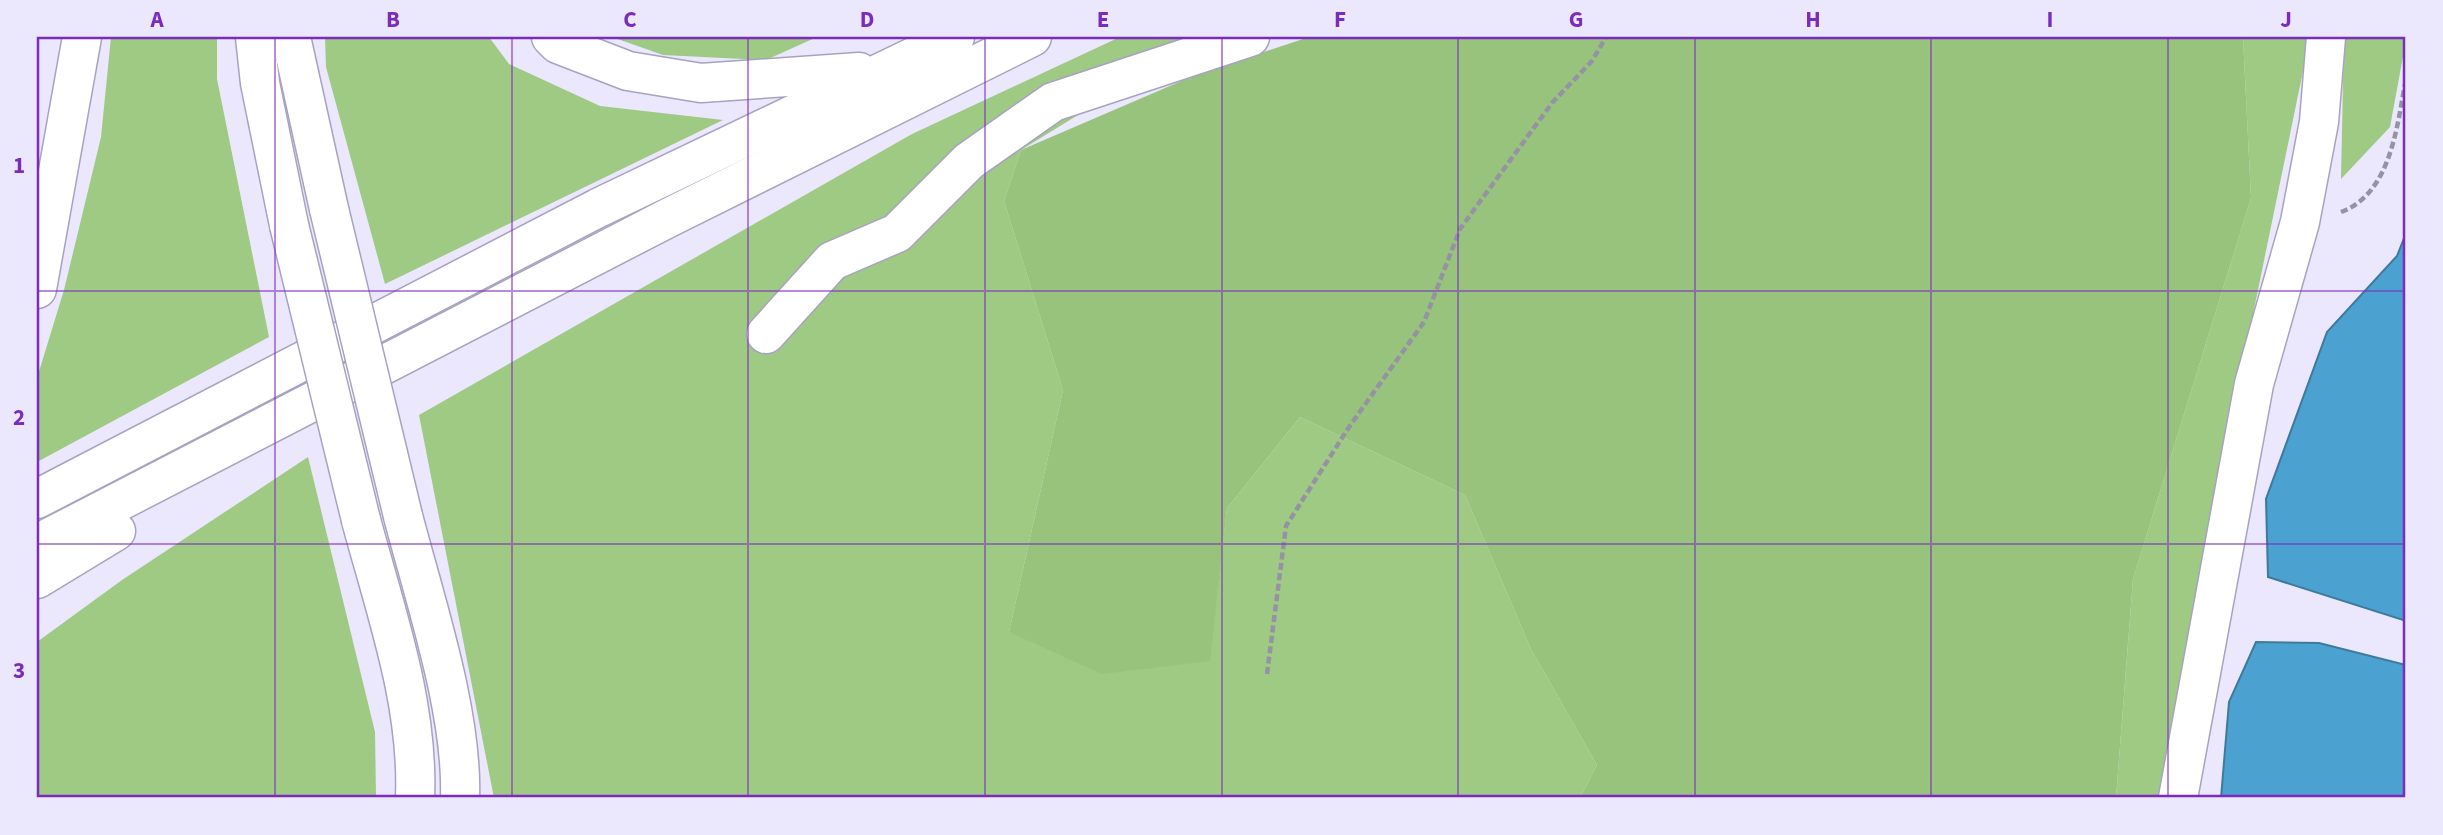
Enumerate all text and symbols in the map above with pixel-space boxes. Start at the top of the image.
text: A [149,3,164,36]
text: B [386,3,400,36]
text: C [623,3,637,36]
text: D [860,3,874,36]
text: E [1097,3,1109,36]
text: F [1334,3,1346,36]
text: G [1569,3,1583,36]
text: H [1805,3,1821,36]
text: I [2047,3,2053,36]
text: J [2280,3,2292,36]
text: 1 [13,149,25,182]
text: 2 [13,401,25,434]
text: 3 [13,654,25,687]

